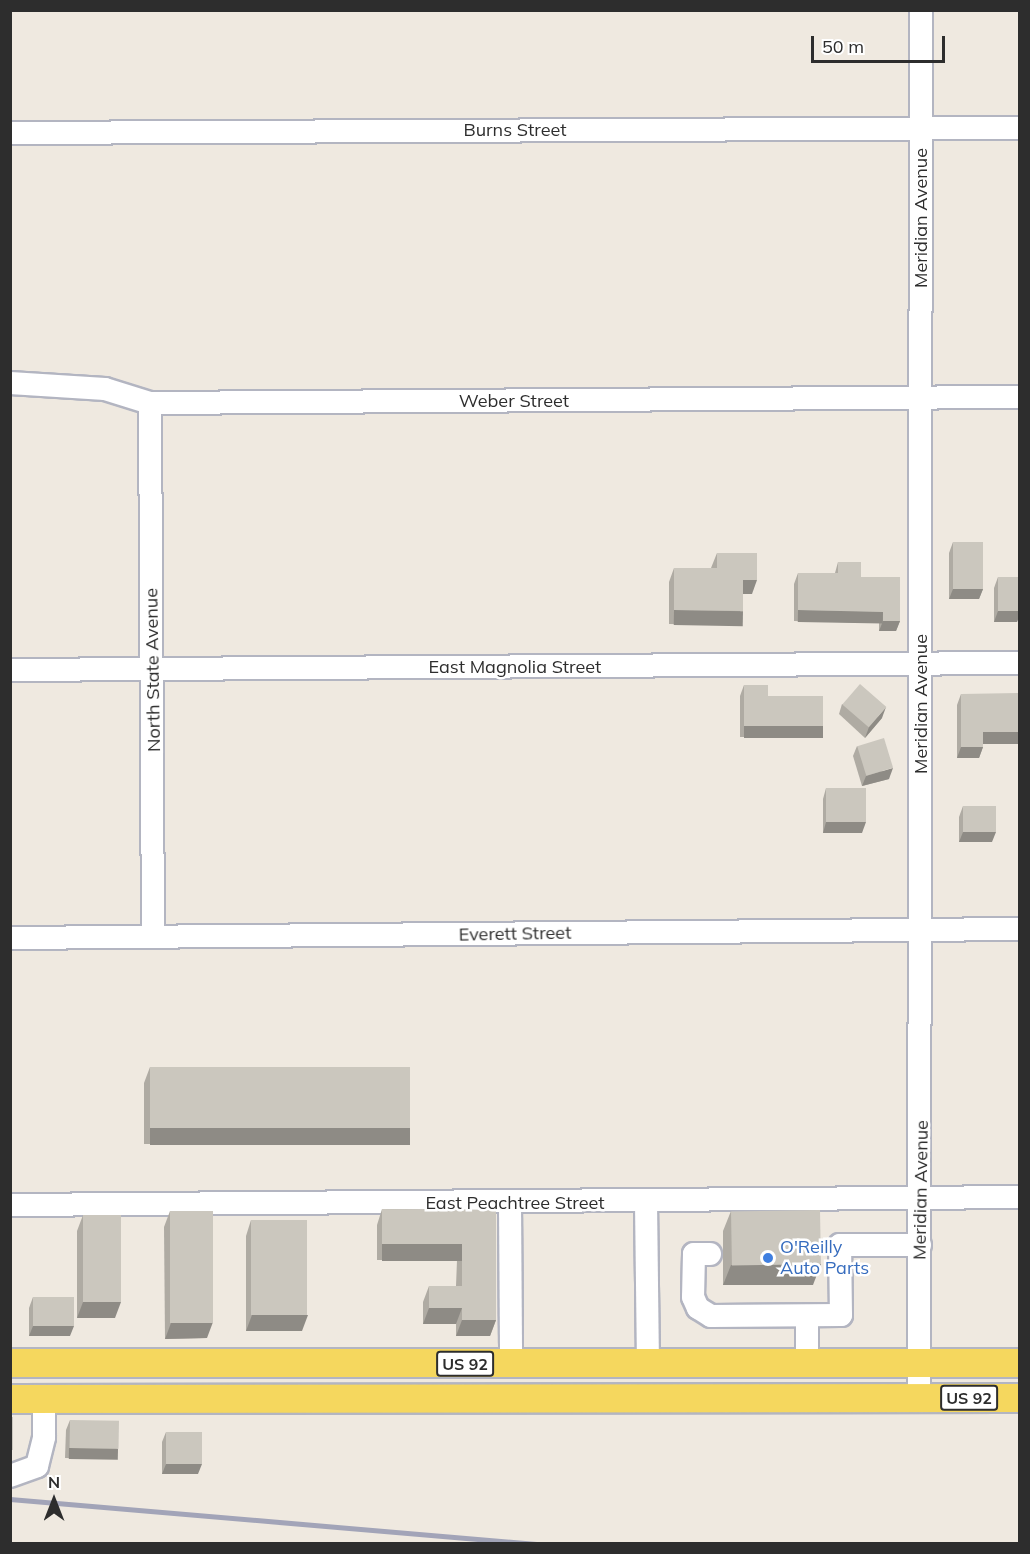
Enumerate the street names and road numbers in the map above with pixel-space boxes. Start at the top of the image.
street label: Burns Street [463,119,567,141]
street label: Meridian Avenue [910,148,932,288]
street label: Weber Street [459,390,569,412]
street label: North State Avenue [141,588,165,752]
street label: Meridian Avenue [910,634,932,774]
street label: East Magnolia Street [429,656,601,678]
street label: Everett Street [458,922,572,946]
street label: Meridian Avenue [909,1120,933,1260]
street label: East Peachtree Street [425,1192,605,1214]
road number: US 92 [435,1351,495,1377]
road number: US 92 [939,1385,999,1411]

